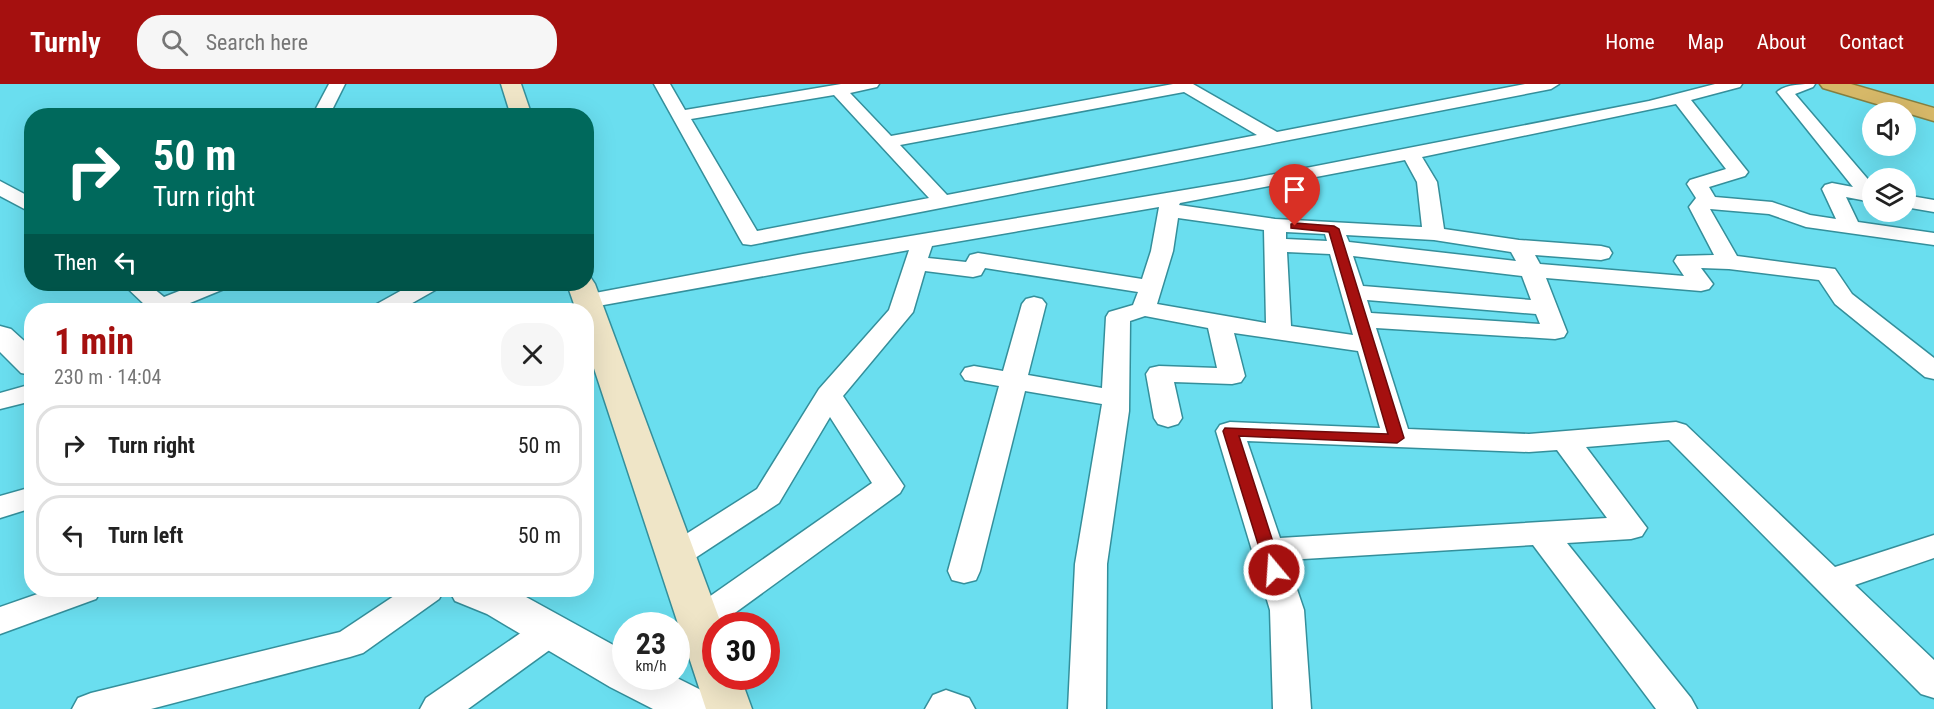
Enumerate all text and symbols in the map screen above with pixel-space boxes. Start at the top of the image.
search box [137,15,557,69]
text: Turnly [30,26,101,59]
icon: search [158,26,191,59]
text: Search here [206,30,308,55]
text: Home [1605,30,1655,54]
text: Map [1688,30,1724,54]
text: About [1757,30,1806,54]
text: Contact [1839,30,1904,54]
map controls [1862,102,1916,222]
button: sound [1862,102,1916,156]
text: 50 m [153,131,236,180]
icon: right [54,132,132,210]
pin [1269,164,1320,226]
button: layers [1862,168,1916,222]
icon: arrive [1278,173,1311,206]
text: Turn right [153,181,255,213]
icon: left [109,246,142,279]
text: Then [54,250,97,275]
text: 1 min [54,321,134,363]
button: close [501,323,564,386]
text: 230 m · 14:04 [54,365,161,389]
icon: right [57,429,90,462]
text: Turn right [108,433,195,458]
text: 50 m [518,433,561,458]
icon: left [57,519,90,552]
text: Turn left [108,523,183,548]
text: 50 m [518,523,561,548]
position arrow [1242,538,1306,602]
speed limit sign: 30 [702,612,780,690]
text: 23 [636,626,666,661]
text: km/h [636,657,666,675]

